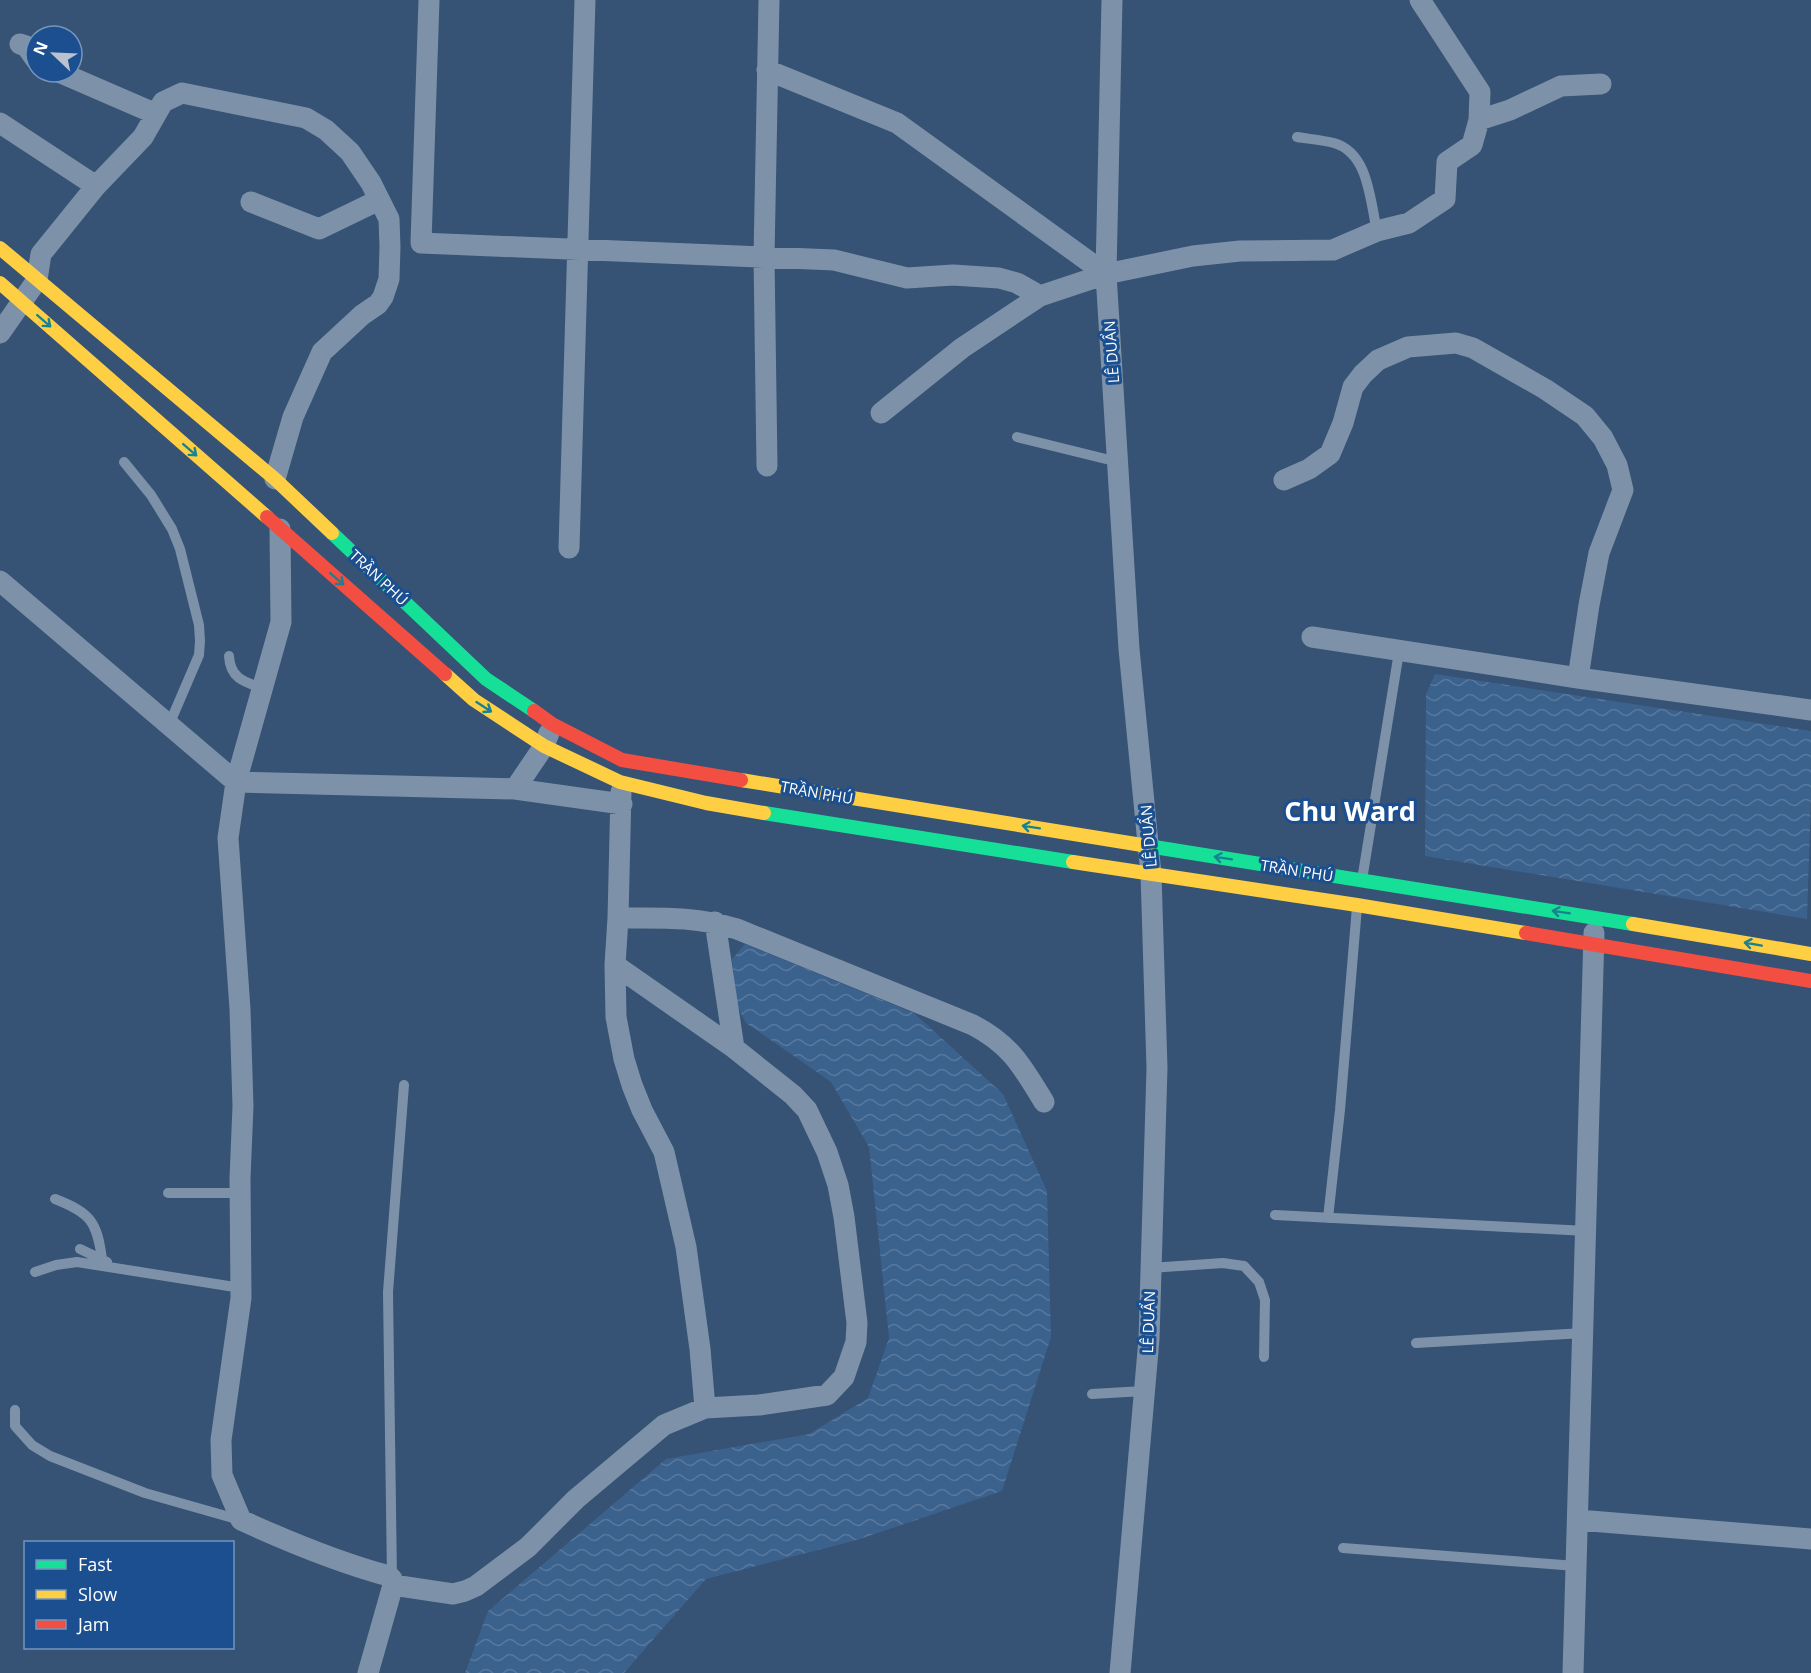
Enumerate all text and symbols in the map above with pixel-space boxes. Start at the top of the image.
north arrow [24,24,84,84]
text: N [28,38,53,58]
one-way arrow [36,314,51,328]
street label: LÊ DUẨN [1099,320,1123,384]
one-way arrow [182,444,198,457]
street label: TRẦN PHÚ [345,545,413,609]
one-way arrow [329,572,344,586]
one-way arrow [475,701,492,713]
street label: TRẦN PHÚ [779,776,855,808]
district label: Chu Ward [1284,792,1416,829]
street label: LÊ DUẨN [1135,804,1161,868]
one-way arrow [1021,822,1041,833]
one-way arrow [1214,853,1234,864]
street label: TRẦN PHÚ [1259,854,1335,886]
one-way arrow [1552,906,1571,917]
one-way arrow [1744,938,1764,949]
street label: LÊ DUẨN [1137,1290,1159,1354]
legend [24,1541,234,1649]
text: Fast [78,1552,112,1576]
text: Slow [78,1582,117,1606]
text: Jam [76,1612,110,1636]

